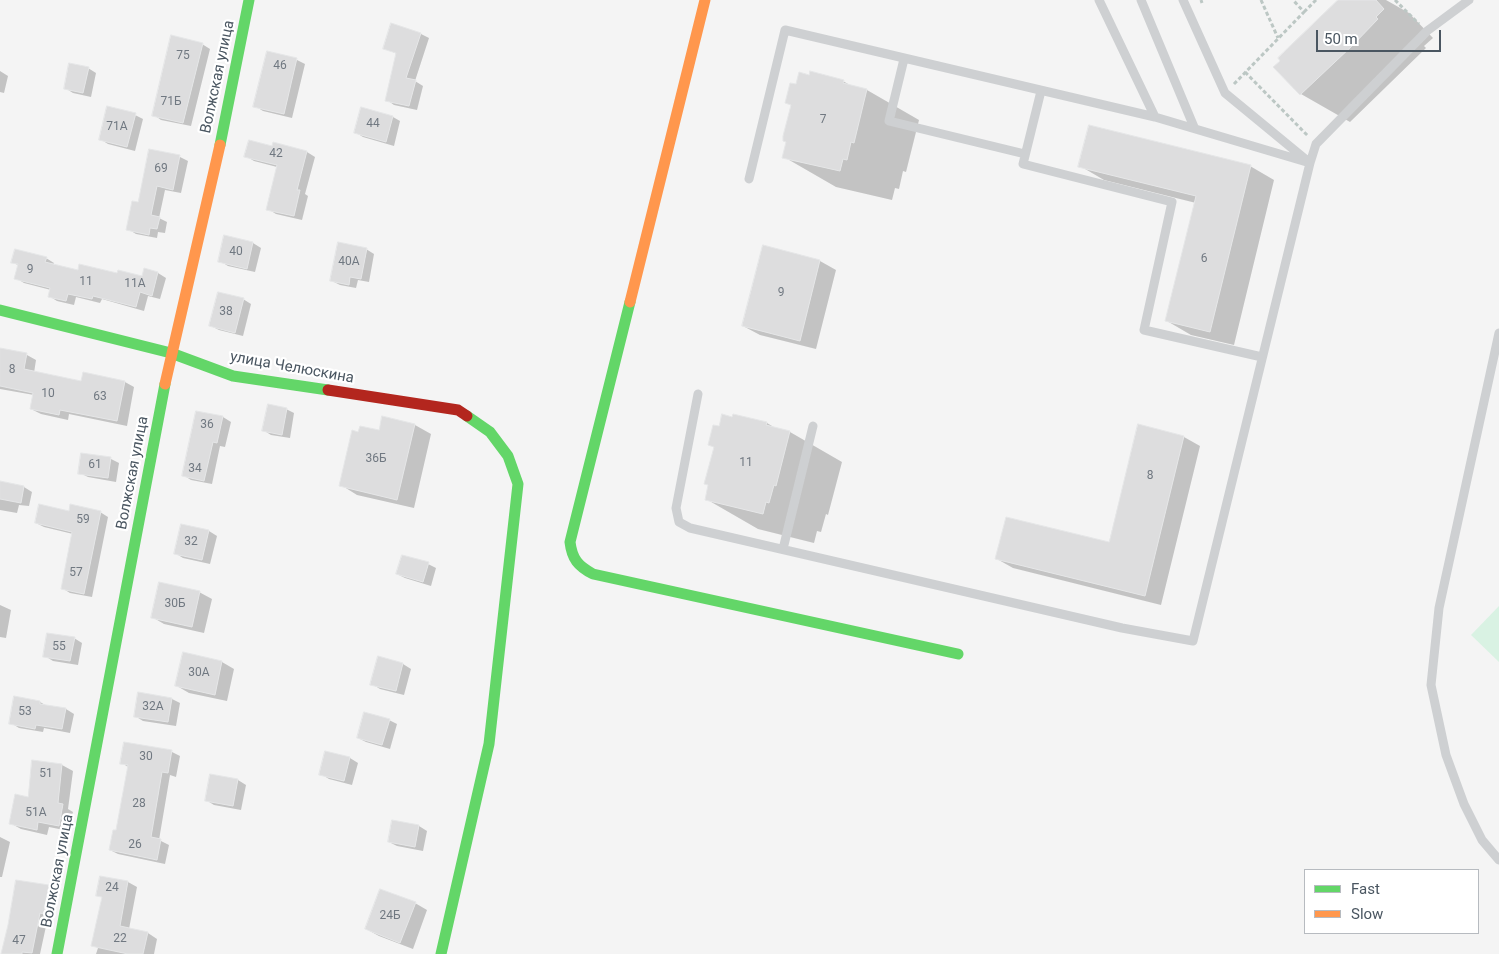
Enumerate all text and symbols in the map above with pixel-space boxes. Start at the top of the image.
street label: Волжская улица [197,19,239,135]
scale bar [1319,20,1444,52]
text: 50 m [1324,30,1358,48]
house number: 75 [176,49,190,63]
house number: 46 [273,59,287,73]
house number: 71Б [160,95,182,109]
house number: 7 [820,113,826,127]
house number: 44 [366,117,380,131]
house number: 71А [106,120,128,134]
house number: 42 [269,147,283,161]
house number: 69 [154,162,168,176]
house number: 40 [229,245,243,259]
house number: 6 [1201,252,1207,266]
house number: 40А [338,255,360,269]
house number: 9 [27,263,33,277]
house number: 11 [79,275,93,289]
house number: 11А [124,277,146,291]
house number: 9 [778,286,784,300]
house number: 38 [219,305,233,319]
street label: улица Челюскина [229,348,355,388]
house number: 8 [9,363,15,377]
house number: 10 [41,387,55,401]
house number: 63 [93,390,107,404]
street label: Волжская улица [113,415,153,531]
house number: 36 [200,418,214,432]
house number: 36Б [365,452,387,466]
house number: 11 [739,456,753,470]
house number: 61 [88,458,102,472]
house number: 34 [188,462,202,476]
house number: 8 [1147,469,1153,483]
house number: 59 [76,513,90,527]
house number: 32 [184,535,198,549]
house number: 57 [69,566,83,580]
house number: 30Б [164,597,186,611]
house number: 55 [52,640,66,654]
house number: 30А [188,666,210,680]
house number: 32А [142,700,164,714]
house number: 53 [18,705,32,719]
house number: 30 [139,750,153,764]
house number: 51 [39,767,53,781]
house number: 28 [132,797,146,811]
house number: 51А [25,806,47,820]
street label: Волжская улица [38,813,78,929]
house number: 26 [128,838,142,852]
legend [1304,869,1479,934]
text: Fast [1351,880,1380,898]
house number: 24 [105,881,119,895]
text: Slow [1351,905,1383,923]
house number: 24Б [379,909,401,923]
house number: 22 [113,932,127,946]
house number: 47 [12,934,26,948]

